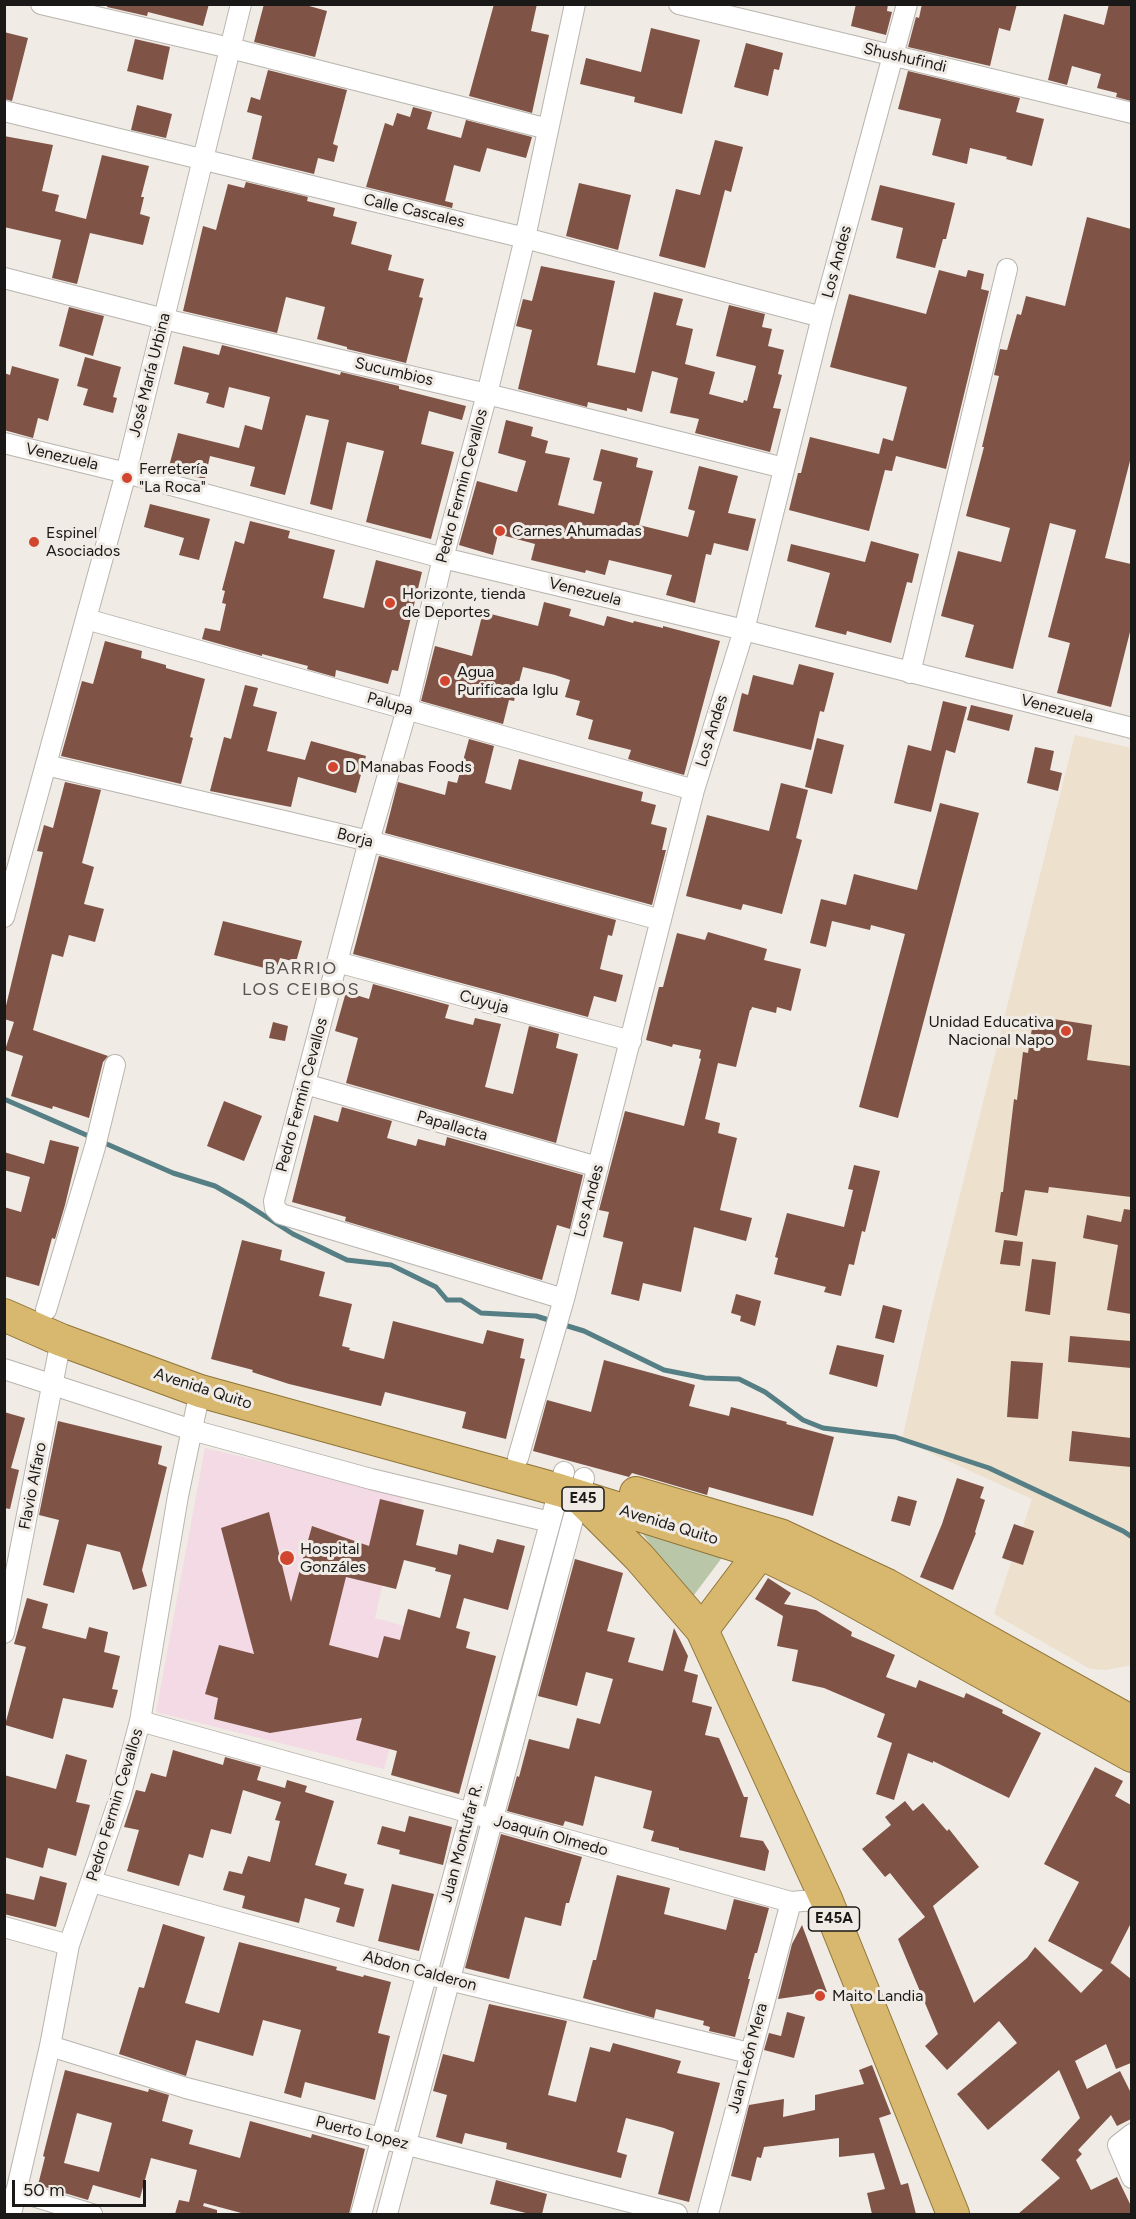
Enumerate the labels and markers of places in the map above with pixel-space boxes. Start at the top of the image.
place label: Ferretería "La Roca" [139,459,208,497]
marker: Ferretería "La Roca" [120,471,134,485]
place label: Carnes Ahumadas [512,521,642,541]
place label: Espinel Asociados [46,523,120,561]
marker: Carnes Ahumadas [493,524,507,538]
marker: Espinel Asociados [27,535,41,549]
place label: Horizonte, tienda de Deportes [402,584,526,622]
marker: Horizonte, tienda de Deportes [383,596,397,610]
place label: Agua Purificada Iglu [457,662,558,700]
marker: Agua Purificada Iglu [438,674,452,688]
place label: D Manabas Foods [345,757,472,777]
marker: D Manabas Foods [326,760,340,774]
place label: Unidad Educativa Nacional Napo [929,1012,1054,1050]
marker: Unidad Educativa Nacional Napo [1059,1024,1073,1038]
place label: Hospital Gonzáles [300,1539,366,1577]
marker: Hospital Gonzáles [278,1549,296,1567]
place label: Maito Landia [832,1986,923,2006]
marker: Maito Landia [813,1989,827,2003]

